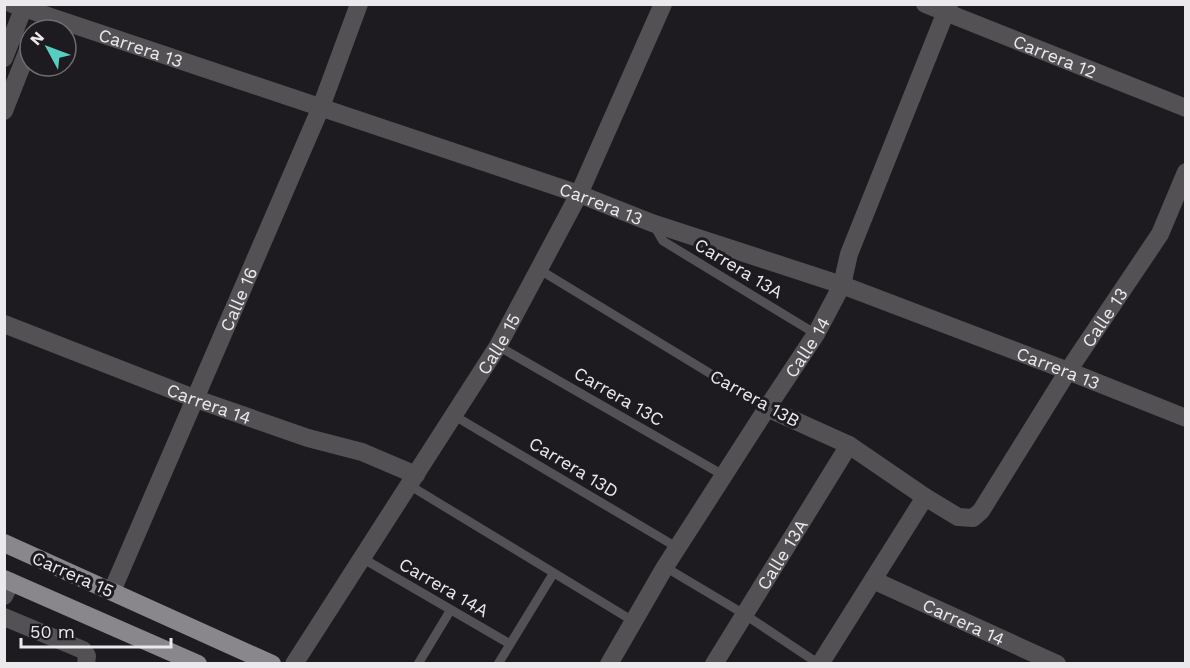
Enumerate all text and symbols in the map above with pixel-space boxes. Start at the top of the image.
north arrow [18,18,78,78]
street label: Carrera 13 [96,23,186,71]
text: N [26,28,48,49]
street label: Carrera 12 [1010,30,1100,82]
street label: Carrera 13 [557,178,646,229]
street label: Carrera 13A [691,233,787,303]
street label: Calle 16 [215,264,261,334]
street label: Calle 13 [1077,283,1132,351]
street label: Calle 15 [472,309,524,378]
street label: Calle 14 [780,313,834,381]
street label: Carrera 13 [1014,342,1103,393]
street label: Carrera 13C [571,362,667,430]
street label: Carrera 13B [707,365,803,431]
street label: Carrera 14 [164,378,254,428]
street label: Carrera 13D [526,432,622,502]
street label: Calle 13A [752,515,811,593]
street label: Carrera 15 [29,547,117,601]
street label: Carrera 14A [396,553,493,621]
street label: Carrera 14 [920,594,1008,649]
scale bar [21,611,171,649]
text: 50 m [30,621,75,642]

